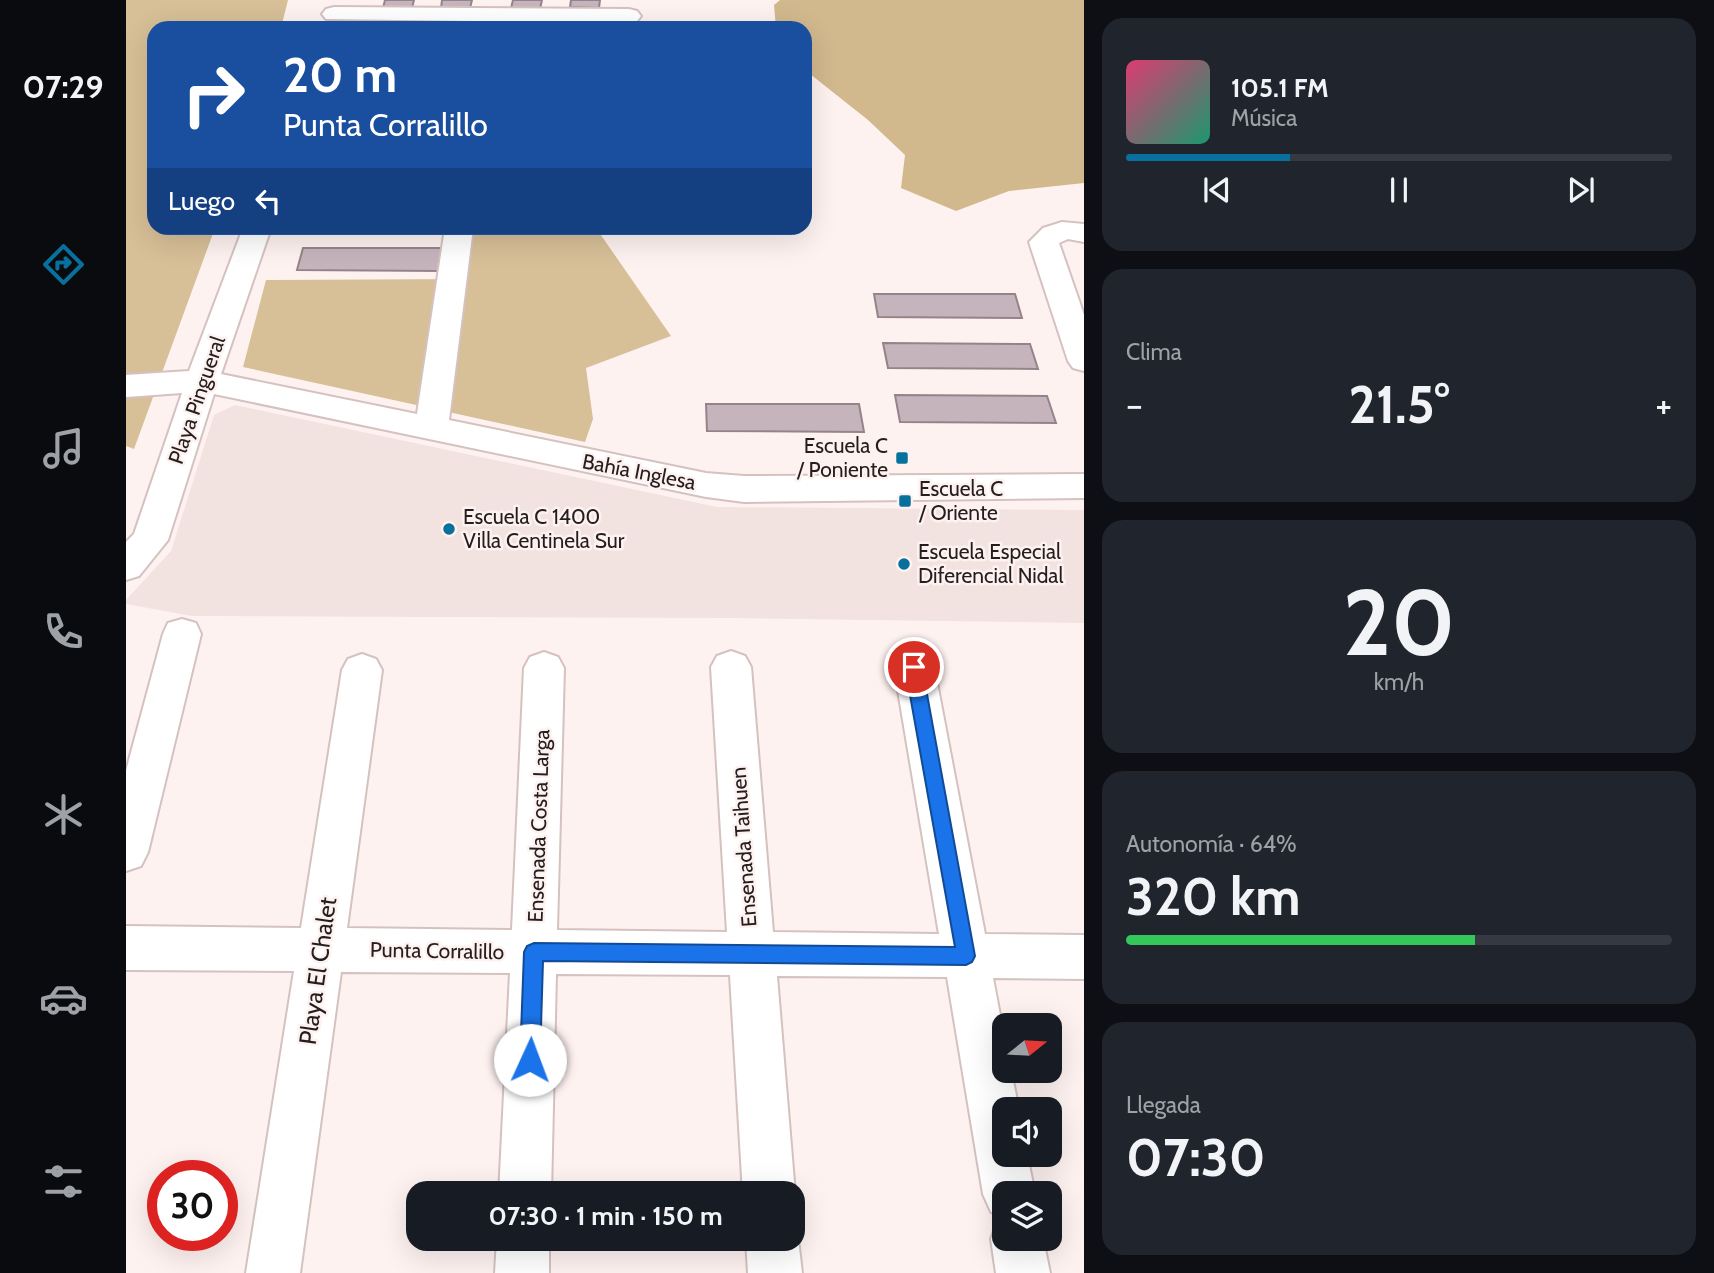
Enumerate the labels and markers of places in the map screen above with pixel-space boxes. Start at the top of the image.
place label: Escuela C / Poniente [796,433,888,482]
marker: Escuela C / Poniente [894,450,910,466]
place label: Escuela C / Oriente [918,476,1003,525]
marker: Escuela C / Oriente [897,493,913,509]
place label: Escuela C 1400 Villa Centinela Sur [463,504,625,553]
marker: Escuela C 1400 Villa Centinela Sur [441,521,457,537]
place label: Escuela Especial Diferencial Nidal [918,539,1063,588]
marker: Escuela Especial Diferencial Nidal [896,556,912,572]
pin [884,637,944,697]

